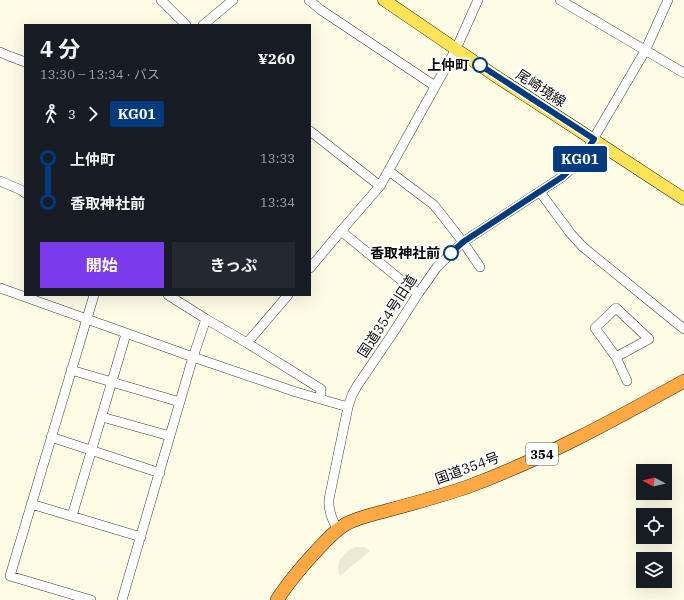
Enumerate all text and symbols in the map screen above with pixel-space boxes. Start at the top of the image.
text: 4 分 [40,34,80,63]
text: ¥260 [258,49,295,68]
place label: 上仲町 [427,56,469,74]
marker: 上仲町 [472,57,488,73]
street label: 尾崎境線 [513,65,569,111]
text: 13:30 – 13:34 · バス [40,66,160,83]
icon: walk [40,103,62,125]
icon: forward [82,103,104,125]
text: KG01 [118,105,156,123]
text: 3 [68,106,76,123]
line badge: KG01 [552,146,608,172]
text: 上仲町 [70,150,115,169]
text: 13:33 [260,150,295,167]
text: KG01 [561,150,599,168]
text: 香取神社前 [70,194,145,213]
text: 13:34 [260,194,295,211]
button: 開始 [40,242,164,288]
button: きっぷ [172,242,295,288]
place label: 香取神社前 [370,244,440,262]
marker: 香取神社前 [443,245,459,261]
street label: 国道354号旧道 [354,271,420,361]
road number: 354 [526,443,558,465]
street label: 国道354号 [432,448,502,488]
north arrow [636,464,672,500]
map controls [636,464,672,588]
button: locate [636,508,672,544]
button: layers [636,552,672,588]

